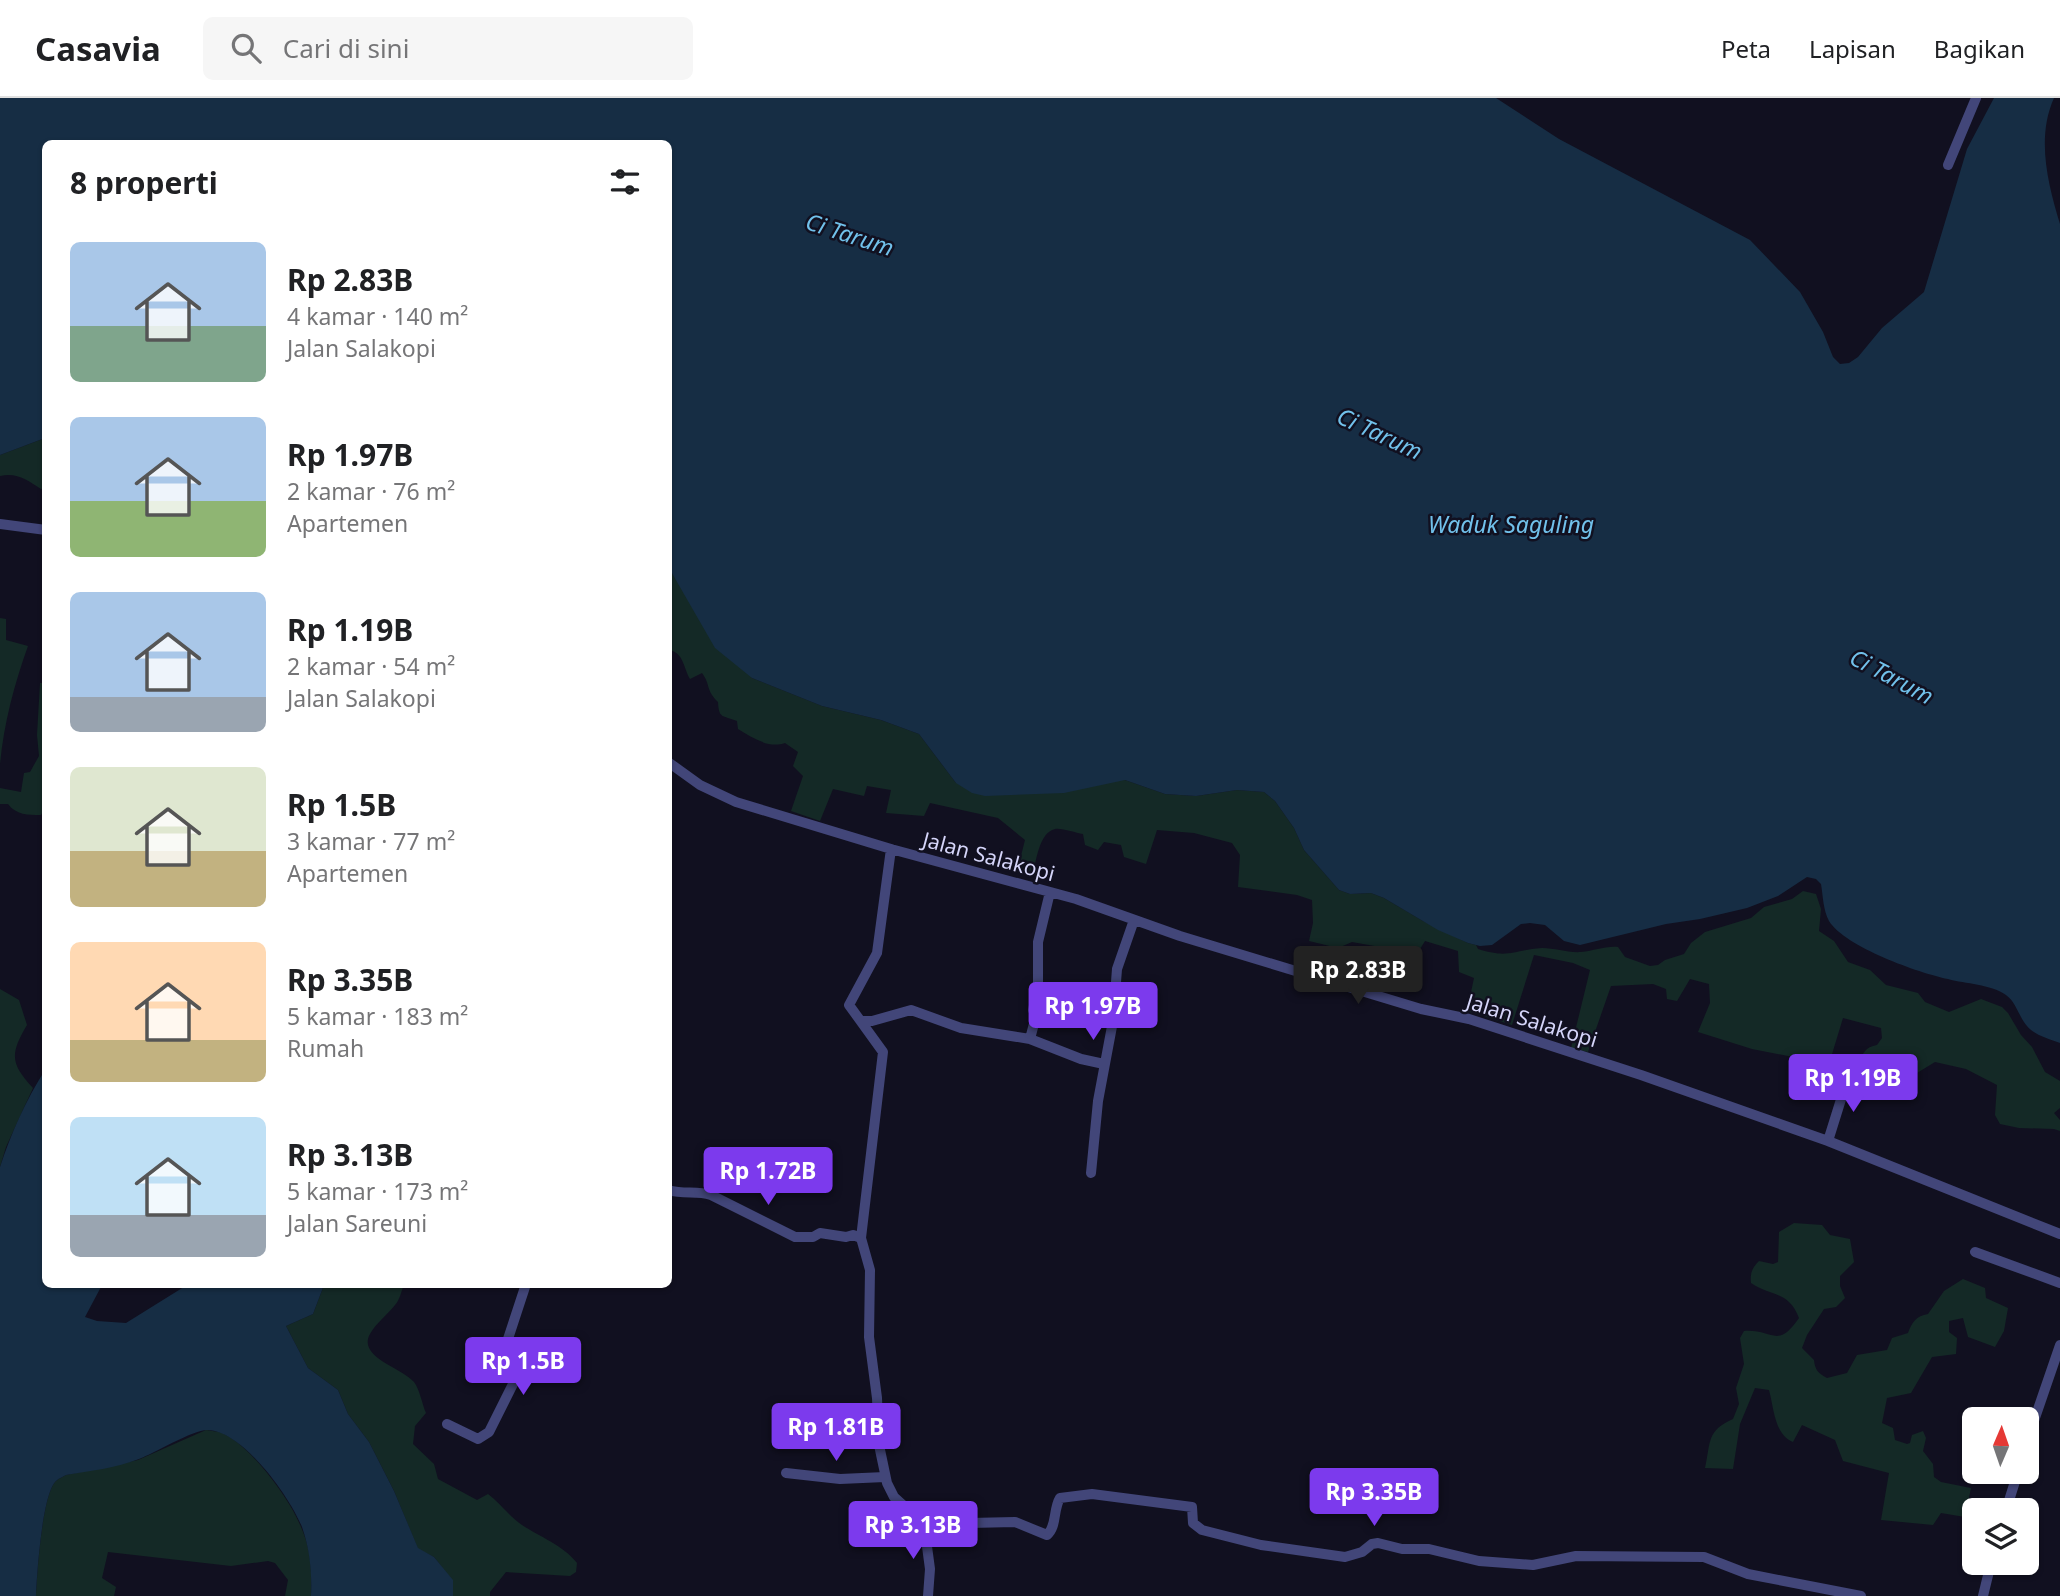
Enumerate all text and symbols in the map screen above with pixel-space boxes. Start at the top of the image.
search box [203,17,693,80]
text: Casavia [35,26,161,71]
icon: search [227,29,265,67]
text: Cari di sini [283,30,409,66]
text: Peta [1721,32,1771,65]
text: Lapisan [1809,32,1896,65]
text: Bagikan [1934,32,2025,65]
text: 8 properti [70,162,218,203]
icon: filters [606,163,644,201]
water label: Ci Tarum [802,205,898,263]
text: Rp 2.83B [287,259,413,300]
icon: home [126,270,210,354]
text: 4 kamar · 140 m² [287,300,468,332]
text: Jalan Salakopi [287,332,436,364]
water label: Ci Tarum [1332,399,1428,467]
text: Rp 1.97B [287,434,413,475]
icon: home [126,445,210,529]
text: 2 kamar · 76 m² [287,475,455,507]
text: Apartemen [287,507,408,539]
water label: Waduk Saguling [1428,508,1594,540]
text: Rp 1.19B [287,609,413,650]
icon: home [126,620,210,704]
water label: Ci Tarum [1844,641,1940,711]
text: 2 kamar · 54 m² [287,650,455,682]
text: Jalan Salakopi [287,682,436,714]
text: Rp 1.5B [287,784,396,825]
icon: home [126,795,210,879]
street label: Jalan Salakopi [918,824,1058,887]
text: 3 kamar · 77 m² [287,825,455,857]
text: Apartemen [287,857,408,889]
pin: Rp 2.83B [1286,946,1430,1006]
text: Rp 2.83B [1310,953,1406,985]
text: Rp 3.35B [287,959,413,1000]
icon: home [126,970,210,1054]
pin: Rp 1.97B [1021,982,1165,1042]
street label: Jalan Salakopi [1461,986,1601,1053]
text: Rp 1.97B [1045,989,1141,1021]
text: 5 kamar · 183 m² [287,1000,468,1032]
text: Rumah [287,1032,364,1064]
pin: Rp 1.19B [1781,1054,1925,1114]
text: Rp 1.19B [1805,1061,1901,1093]
text: Rp 3.13B [287,1134,413,1175]
icon: home [126,1145,210,1229]
pin: Rp 1.72B [696,1148,840,1207]
text: Rp 1.72B [720,1154,816,1186]
text: 5 kamar · 173 m² [287,1175,468,1207]
text: Jalan Sareuni [287,1207,427,1239]
pin: Rp 1.5B [458,1338,588,1397]
text: Rp 1.5B [481,1344,565,1376]
pin: Rp 1.81B [764,1404,908,1463]
north arrow [1962,1407,2039,1484]
map controls [1962,1407,2039,1575]
text: Rp 1.81B [788,1410,884,1442]
pin: Rp 3.35B [1302,1468,1446,1528]
text: Rp 3.35B [1326,1475,1422,1507]
button: layers [1962,1498,2039,1575]
pin: Rp 3.13B [841,1502,985,1561]
text: Rp 3.13B [865,1508,961,1540]

